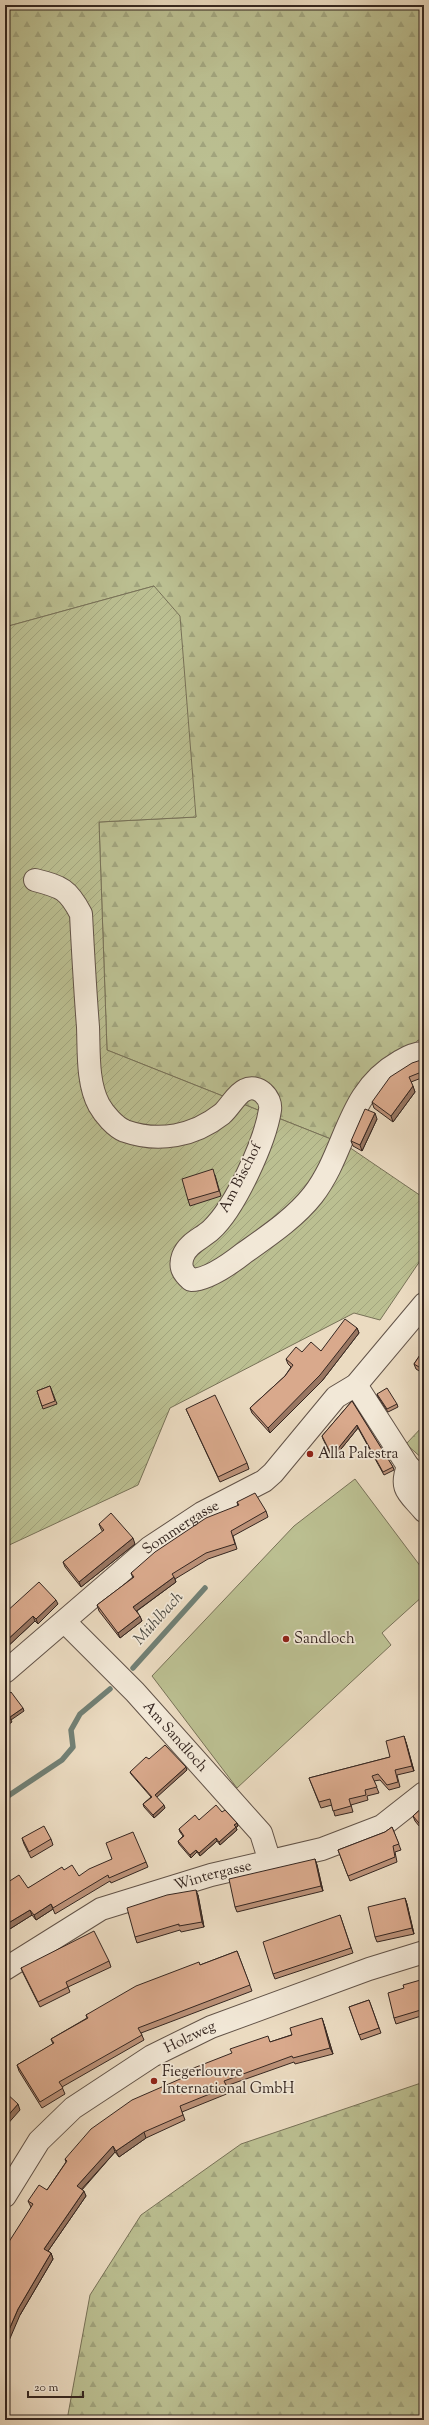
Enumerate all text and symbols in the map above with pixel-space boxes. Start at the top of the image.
street label: Am Bischof [214,1139,268,1217]
place label: Alla Palestra [318,1444,399,1465]
marker: Alla Palestra [305,1449,315,1459]
street label: Sommergasse [138,1495,223,1560]
water label: Mühlbach [129,1587,189,1651]
place label: Sandloch [294,1629,355,1650]
marker: Sandloch [281,1634,291,1644]
street label: Am Sandloch [138,1697,212,1777]
street label: Wintergasse [171,1855,254,1896]
street label: Holzweg [161,2016,219,2059]
place label: Fiegerlouvre International GmbH [162,2062,294,2100]
marker: Fiegerlouvre International GmbH [149,2076,159,2086]
scale bar [28,2373,83,2399]
text: 20 m [34,2379,59,2397]

